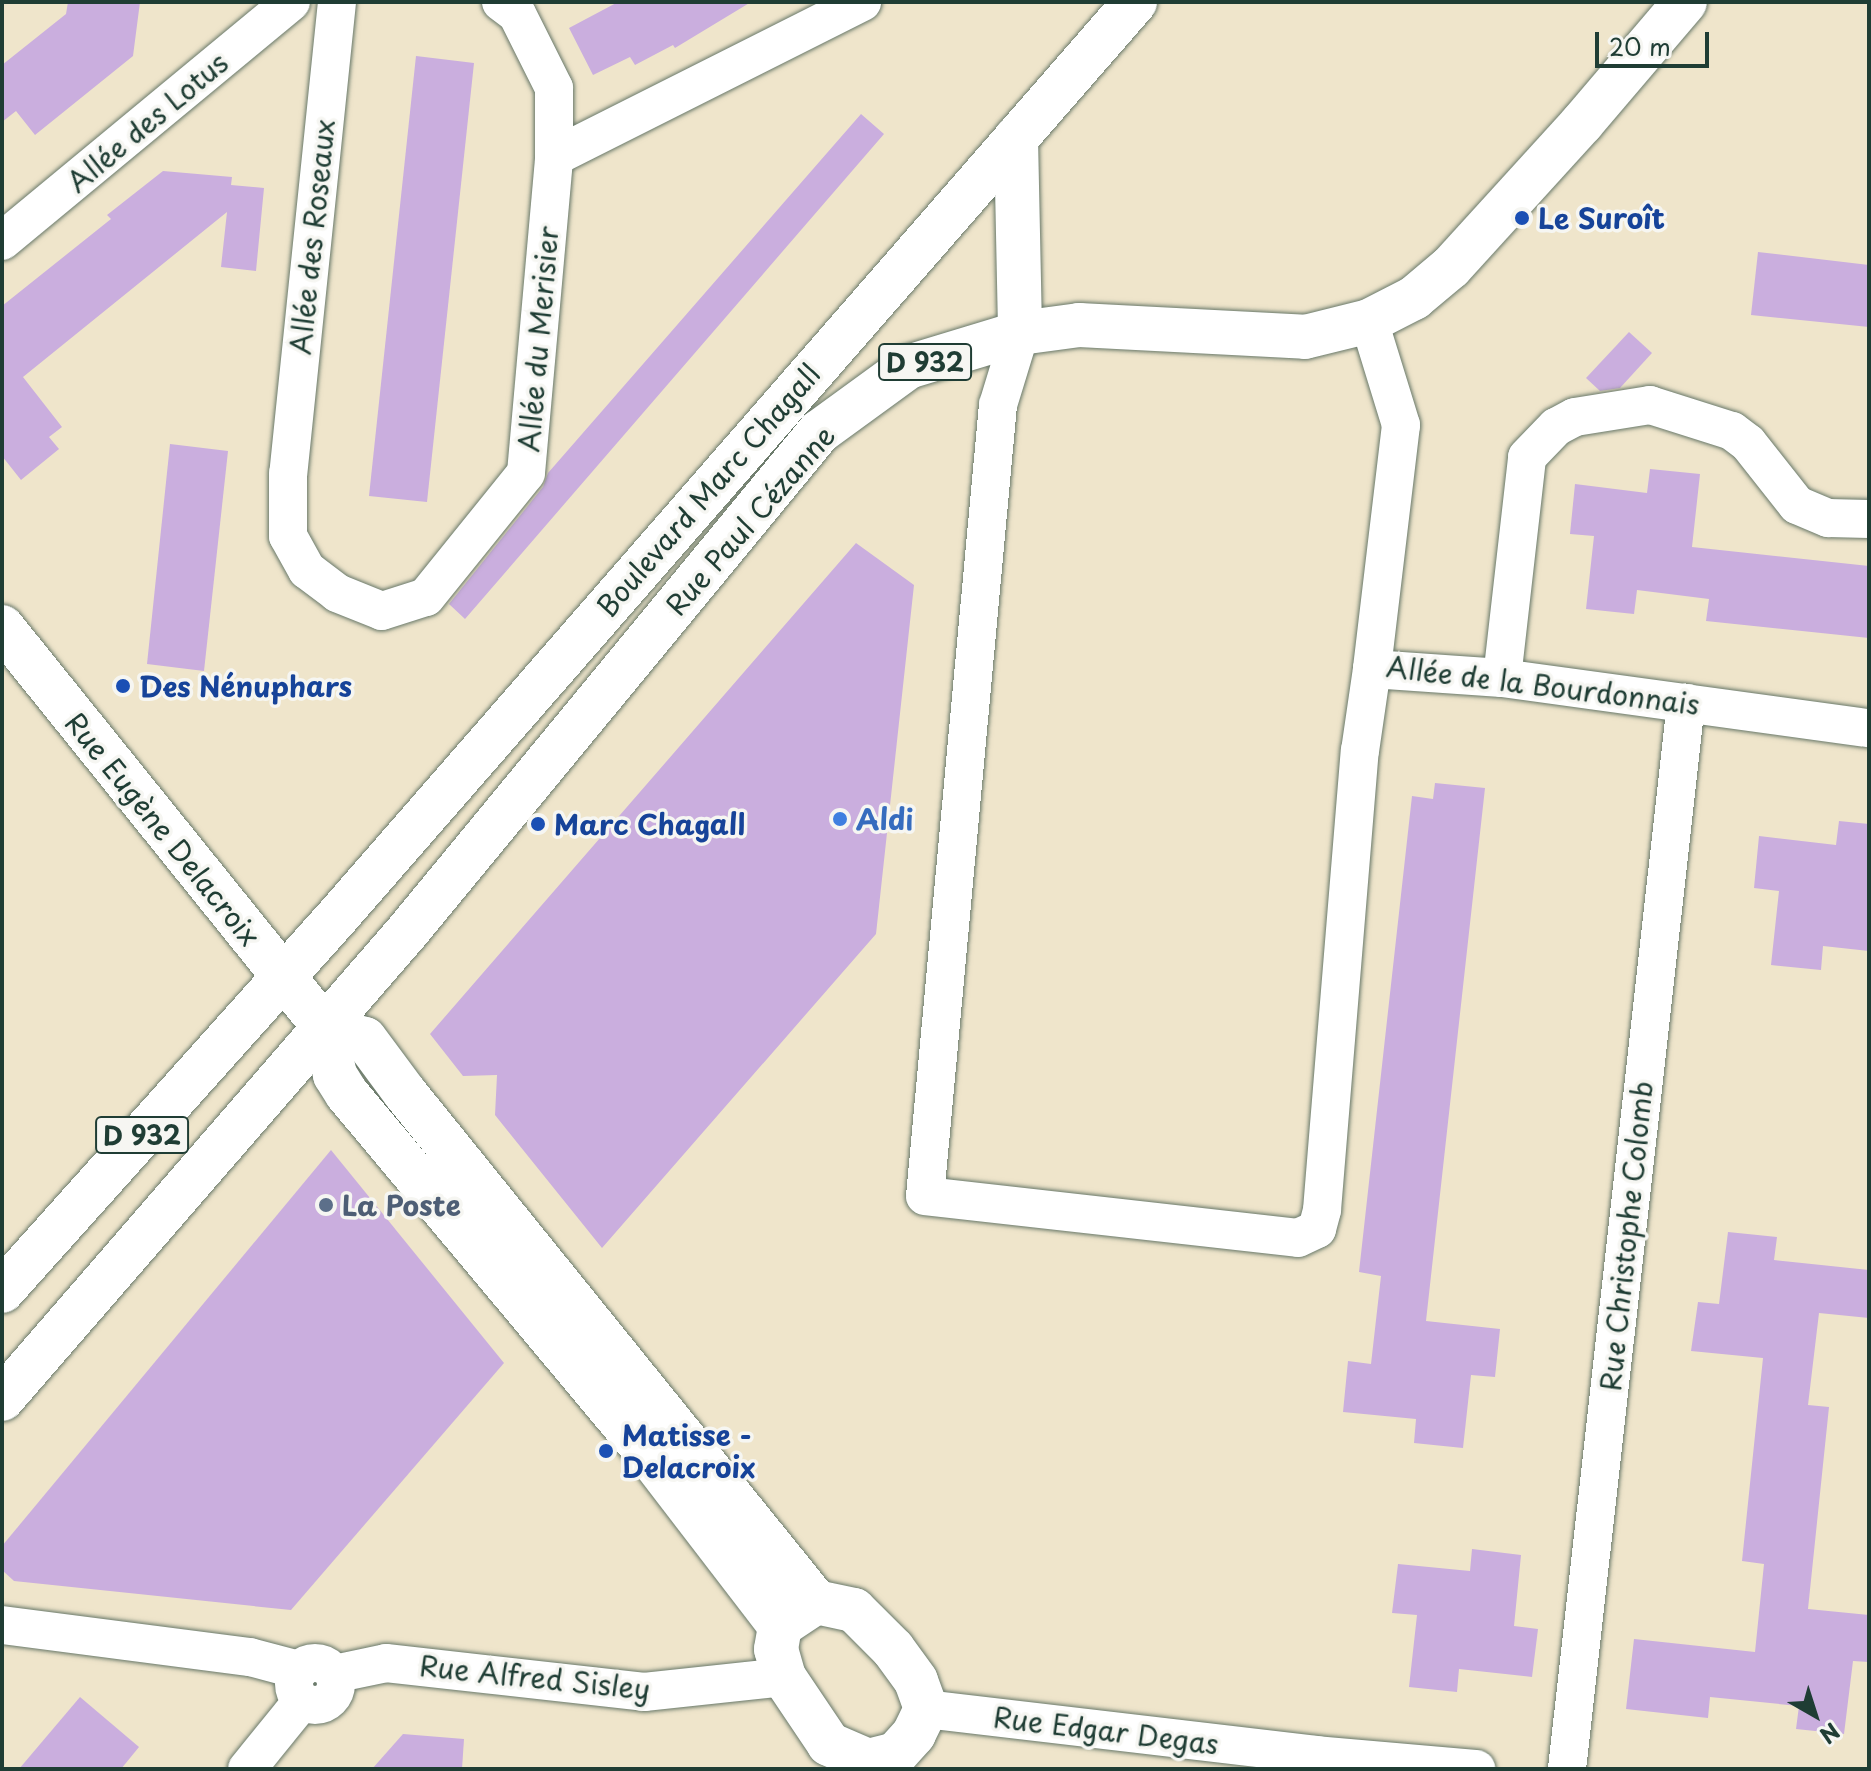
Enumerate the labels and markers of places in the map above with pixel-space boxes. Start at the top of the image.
place label: Le Suroît [1538,201,1665,235]
marker: Le Suroît [1513,209,1531,227]
place label: Des Nénuphars [139,669,350,703]
marker: Des Nénuphars [114,677,132,695]
place label: Aldi [856,802,913,836]
place label: Marc Chagall [554,807,745,841]
marker: Aldi [831,810,849,828]
marker: Marc Chagall [529,815,547,833]
place label: La Poste [342,1188,461,1222]
marker: La Poste [317,1196,335,1214]
place label: Matisse - Delacroix [622,1418,755,1484]
marker: Matisse - Delacroix [597,1442,615,1460]

